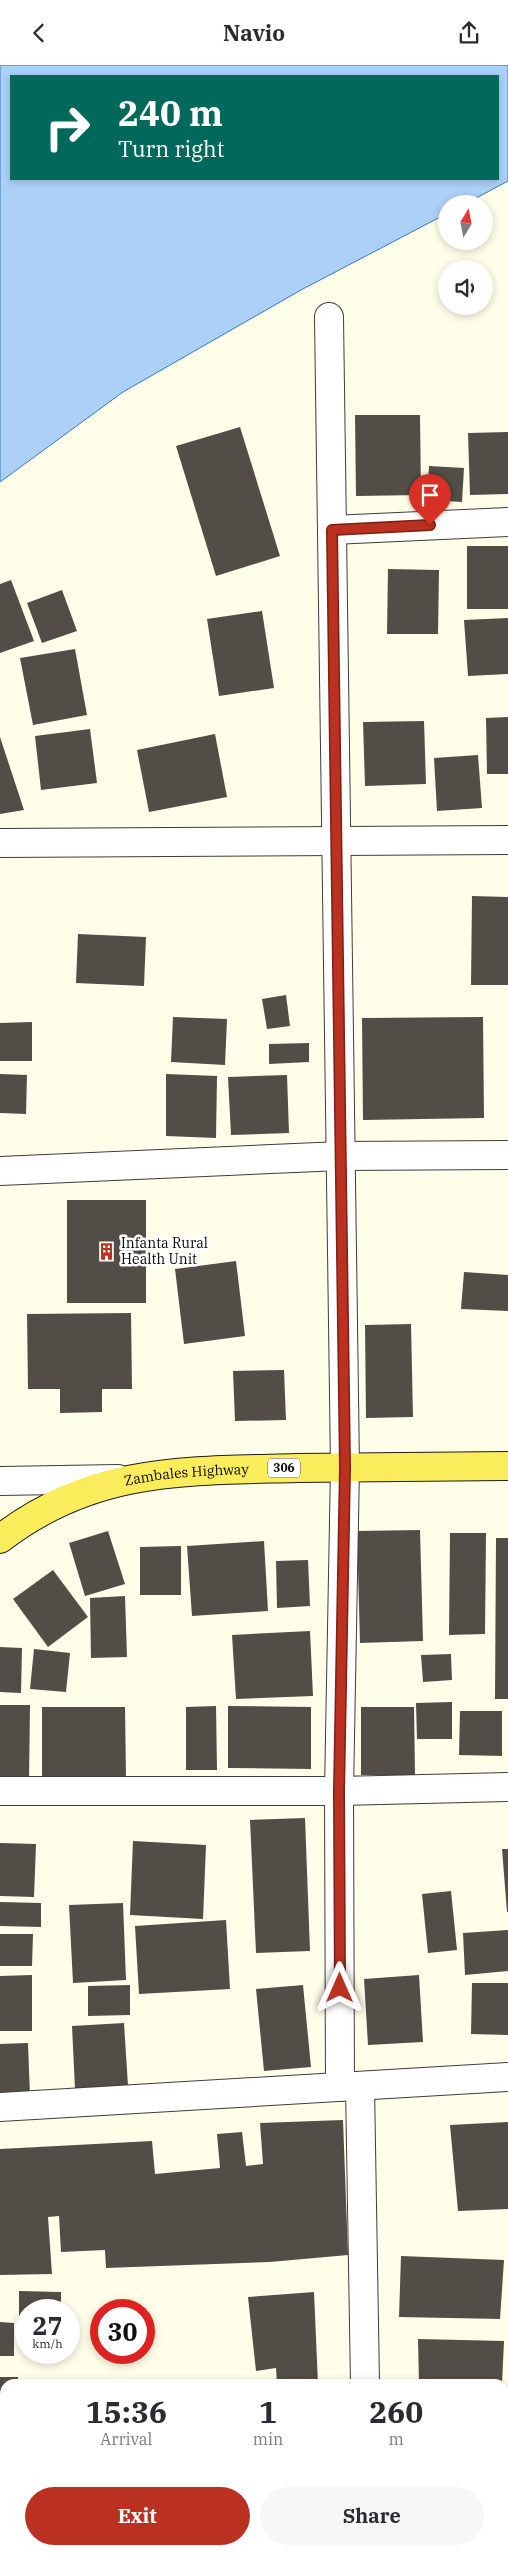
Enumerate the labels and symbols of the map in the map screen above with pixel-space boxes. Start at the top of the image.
north arrow [438,195,492,250]
pin [409,474,451,525]
place label: Infanta Rural Health Unit [121,1234,208,1268]
building icon: Infanta Rural Health Unit [97,1241,117,1261]
road number: 306 [268,1459,300,1477]
street label: Zambales Highway [122,1460,250,1490]
position arrow [313,1961,365,2013]
speed limit sign: 30 [90,2299,155,2364]

